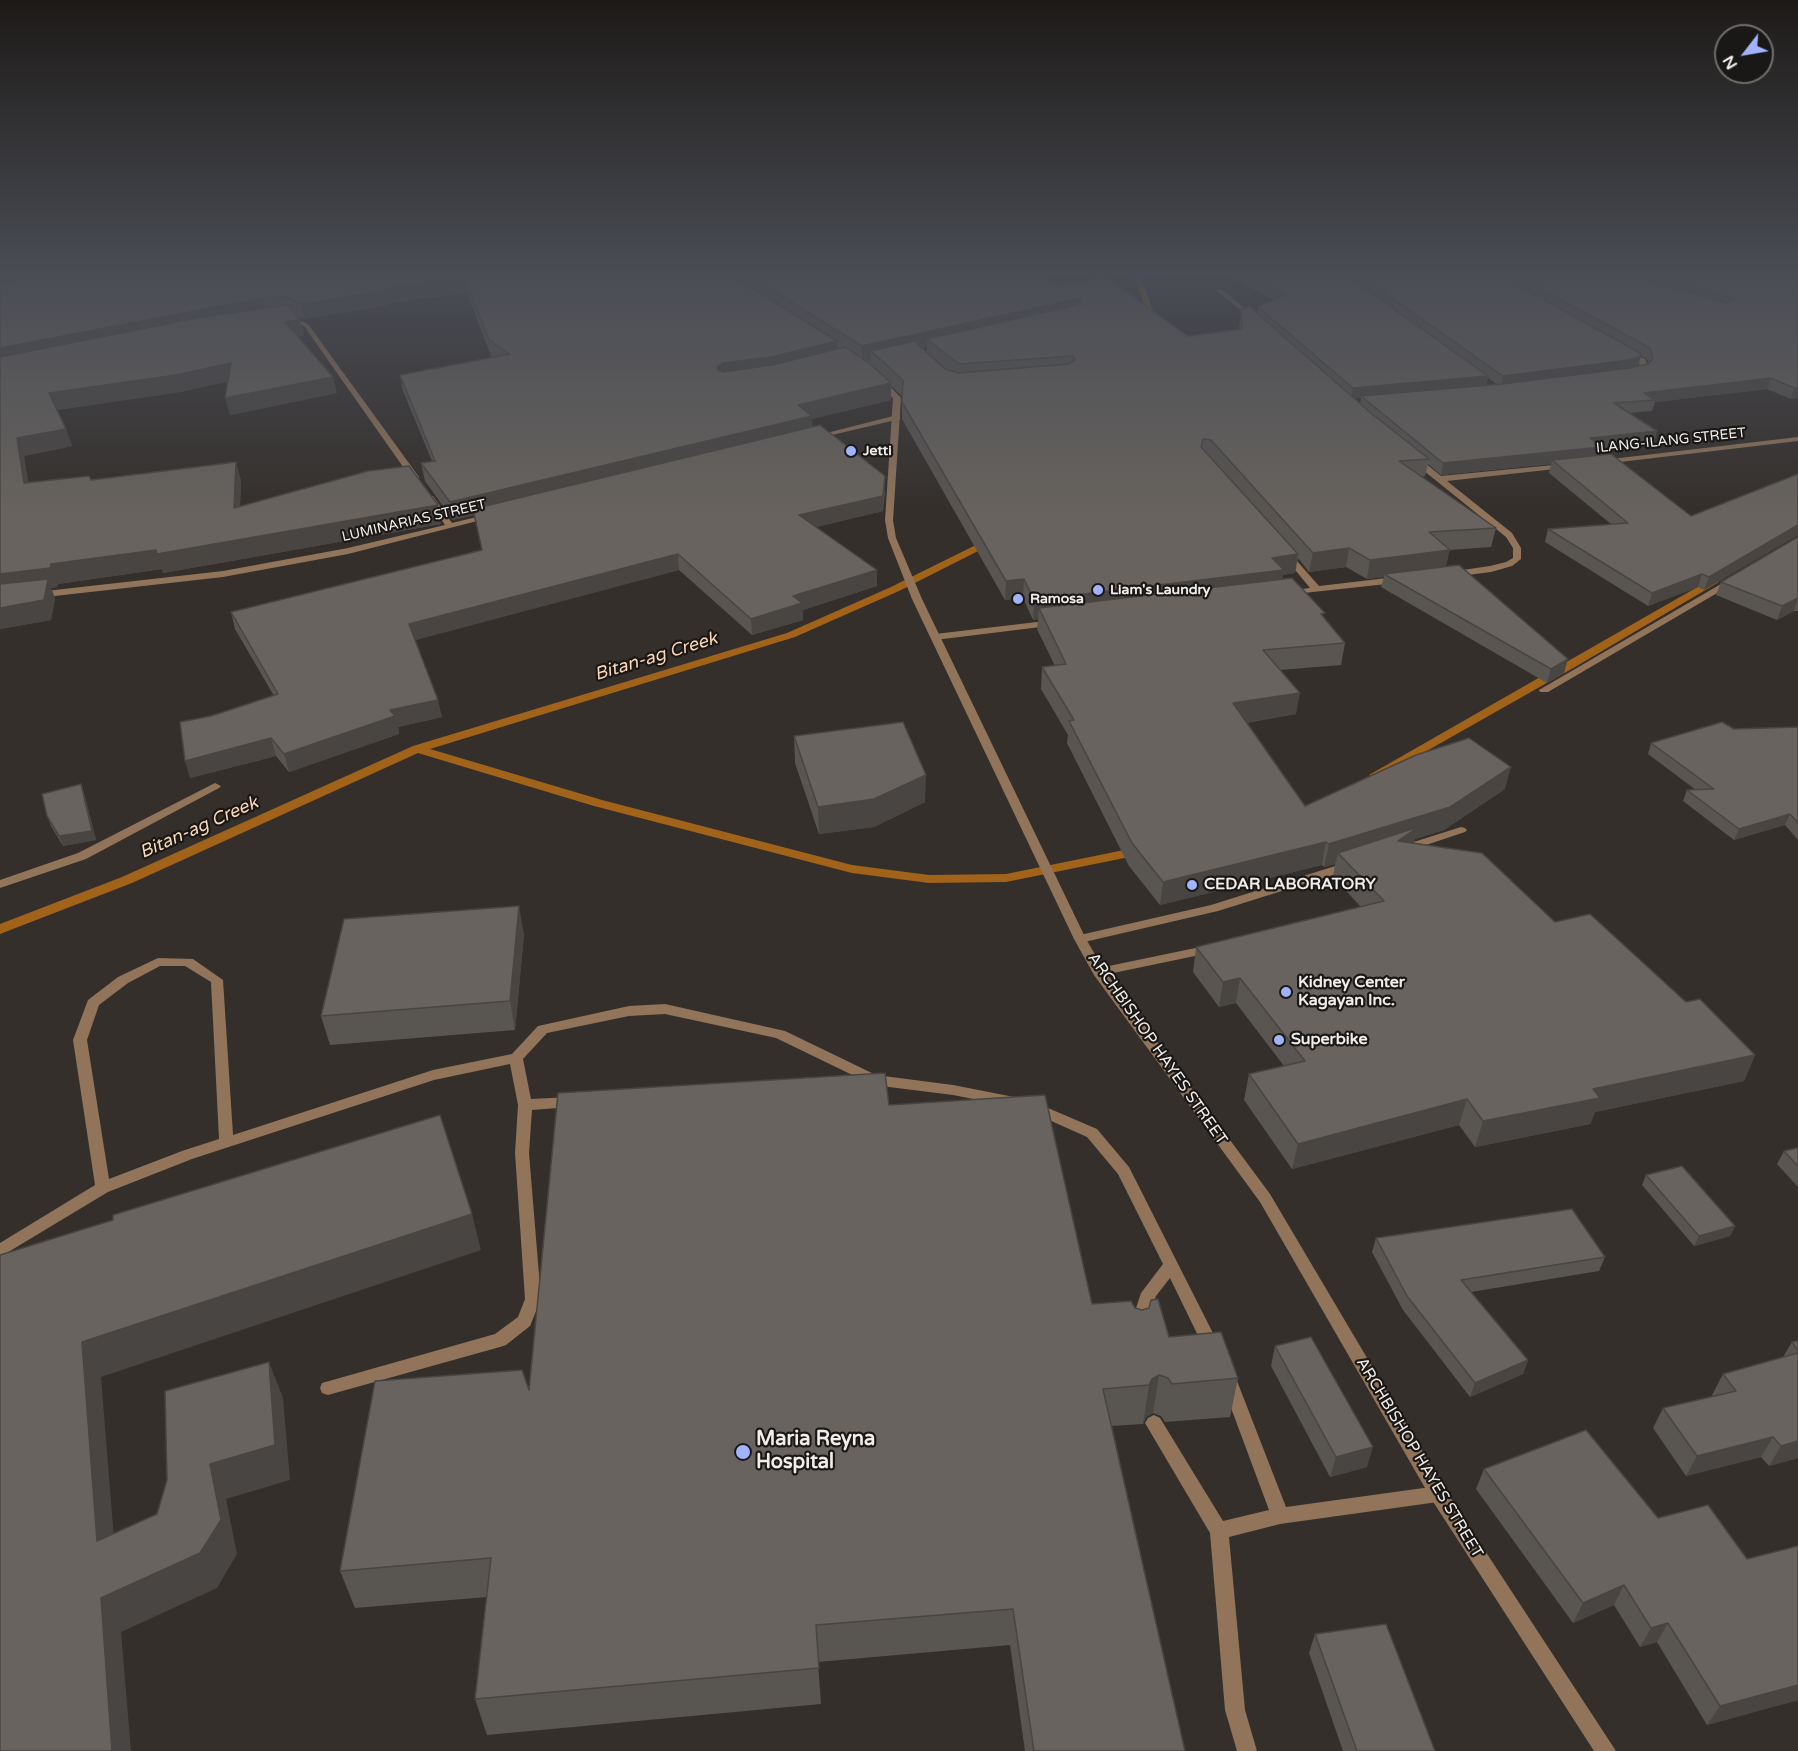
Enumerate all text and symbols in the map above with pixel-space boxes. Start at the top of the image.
north arrow [1714,24,1774,84]
text: N [1718,52,1742,73]
street label: ILANG-ILANG STREET [1595,425,1747,457]
place label: Jetti [863,443,892,459]
marker: Jetti [844,444,858,458]
street label: LUMINARIAS STREET [340,496,488,546]
place label: Liam's Laundry [1110,582,1210,598]
marker: Liam's Laundry [1091,583,1105,597]
place label: Ramosa [1030,591,1084,607]
marker: Ramosa [1011,592,1025,606]
water label: Bitan-ag Creek [592,628,720,686]
water label: Bitan-ag Creek [136,792,262,864]
place label: CEDAR LABORATORY [1204,875,1376,895]
marker: CEDAR LABORATORY [1185,878,1199,892]
street label: ARCHBISHOP HAYES STREET [1083,949,1231,1149]
place label: Kidney Center Kagayan Inc. [1298,973,1405,1011]
marker: Kidney Center Kagayan Inc. [1279,985,1293,999]
place label: Superbike [1291,1030,1367,1050]
marker: Superbike [1272,1033,1286,1047]
street label: ARCHBISHOP HAYES STREET [1352,1354,1486,1562]
place label: Maria Reyna Hospital [756,1428,875,1475]
marker: Maria Reyna Hospital [734,1443,752,1461]

